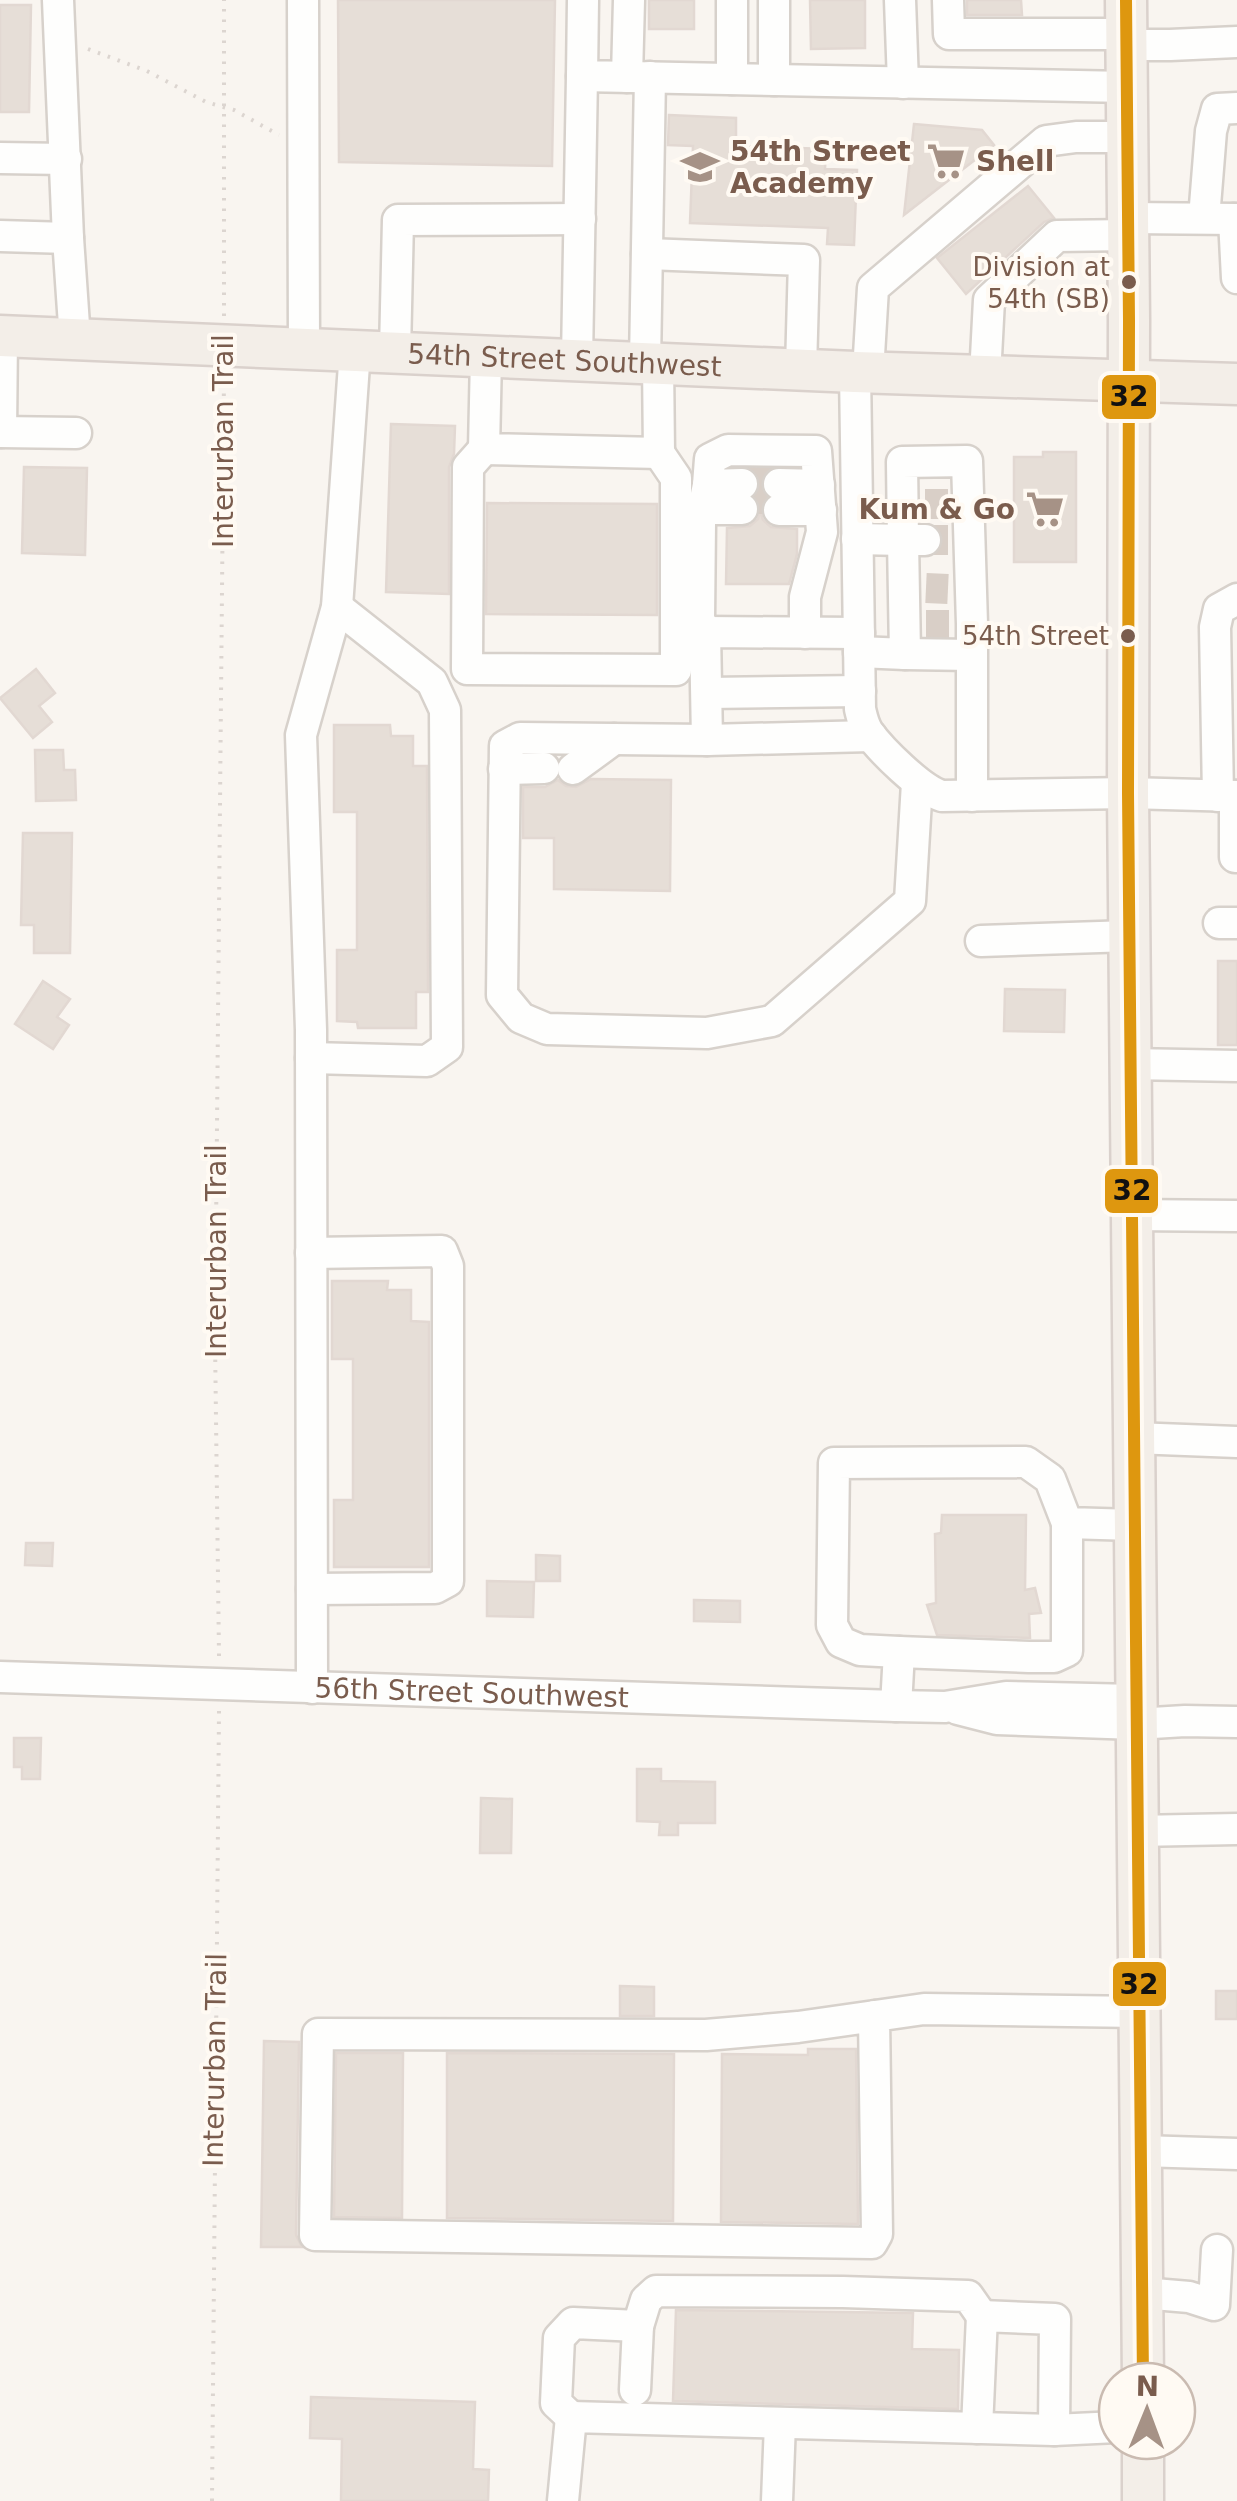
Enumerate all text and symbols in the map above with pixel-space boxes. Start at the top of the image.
place label: 54th Street Academy [730,135,911,200]
supermarket icon: Shell [925,140,967,182]
place label: Shell [976,145,1054,178]
school or university icon: 54th Street Academy [679,146,721,188]
place label: Division at 54th (SB) [973,252,1110,314]
marker: Division at 54th (SB) [1119,272,1139,292]
street label: Interurban Trail [207,334,240,548]
street label: 54th Street Southwest [407,337,722,383]
line badge: 32 [1100,373,1158,421]
text: 32 [1110,380,1148,413]
supermarket icon: Kum & Go [1024,488,1066,530]
place label: Kum & Go [859,493,1015,526]
place label: 54th Street [962,621,1109,651]
marker: 54th Street [1118,626,1138,646]
street label: Interurban Trail [200,1144,233,1358]
line badge: 32 [1103,1167,1160,1215]
text: 32 [1113,1174,1151,1207]
street label: 56th Street Southwest [314,1671,629,1714]
street label: Interurban Trail [197,1953,233,2167]
line badge: 32 [1111,1960,1168,2008]
text: 32 [1120,1968,1158,2001]
north arrow [1097,2361,1197,2461]
text: N [1135,2370,1159,2403]

